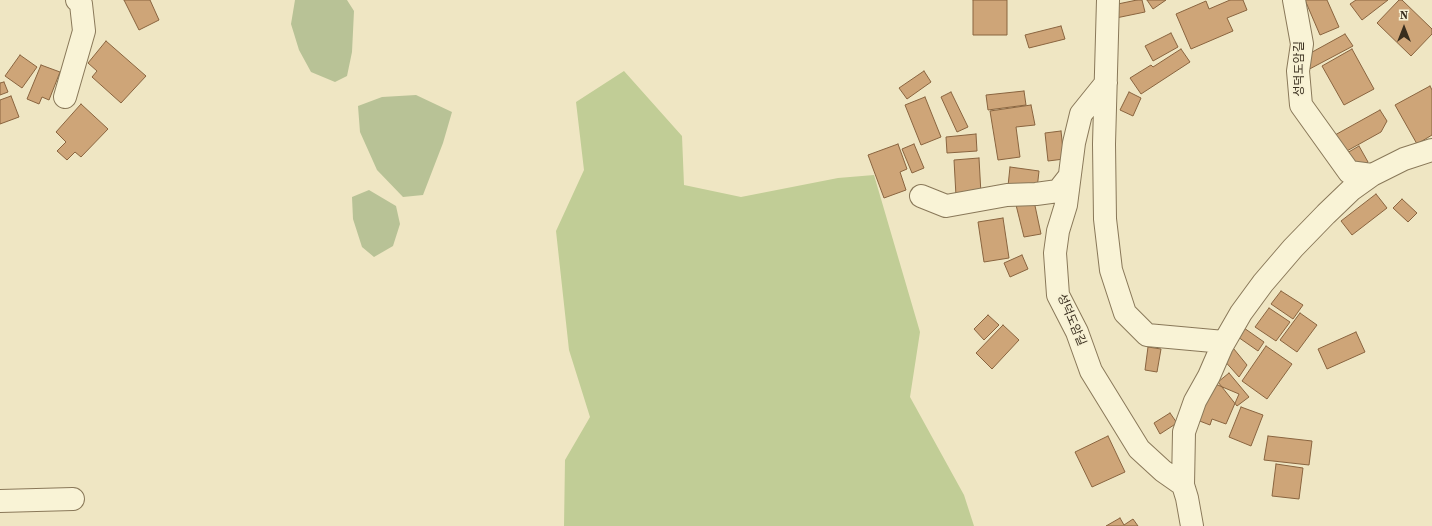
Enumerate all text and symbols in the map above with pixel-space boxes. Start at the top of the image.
north arrow [1384,8,1424,48]
text: N [1400,8,1408,23]
street label: 성덕도암길 [1293,41,1307,97]
street label: 성덕도암길 [1054,292,1088,348]

